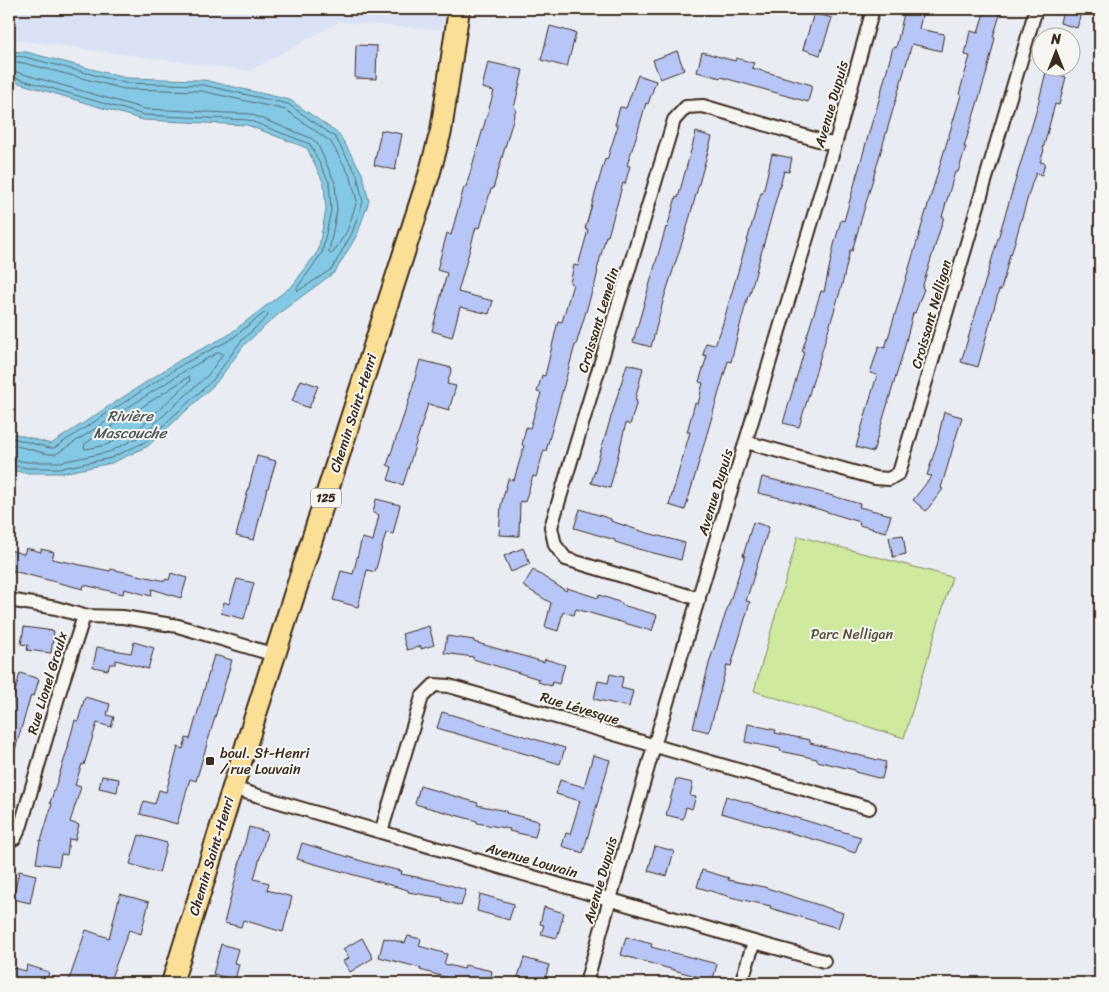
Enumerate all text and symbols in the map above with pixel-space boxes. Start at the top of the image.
text: N [1050,27,1061,52]
north arrow [1032,28,1082,78]
street label: Avenue Dupuis [807,57,856,152]
street label: Croissant Nelligan [904,256,959,372]
street label: Croissant Lemelin [571,264,626,376]
street label: Chemin Saint-Henri [323,350,385,476]
water label: Rivière Mascouche [94,403,168,446]
street label: Avenue Dupuis [690,445,741,540]
road number: 125 [311,488,341,508]
park label: Parc Nelligan [811,622,894,647]
street label: Rue Lionel Groulx [20,628,75,738]
street label: Rue Lévesque [537,685,623,732]
place label: boul. St-Henri / rue Louvain [220,741,310,782]
marker: boul. St-Henri / rue Louvain [204,755,216,767]
street label: Chemin Saint-Henri [182,792,242,919]
street label: Avenue Dupuis [576,833,625,928]
street label: Avenue Louvain [482,835,581,886]

